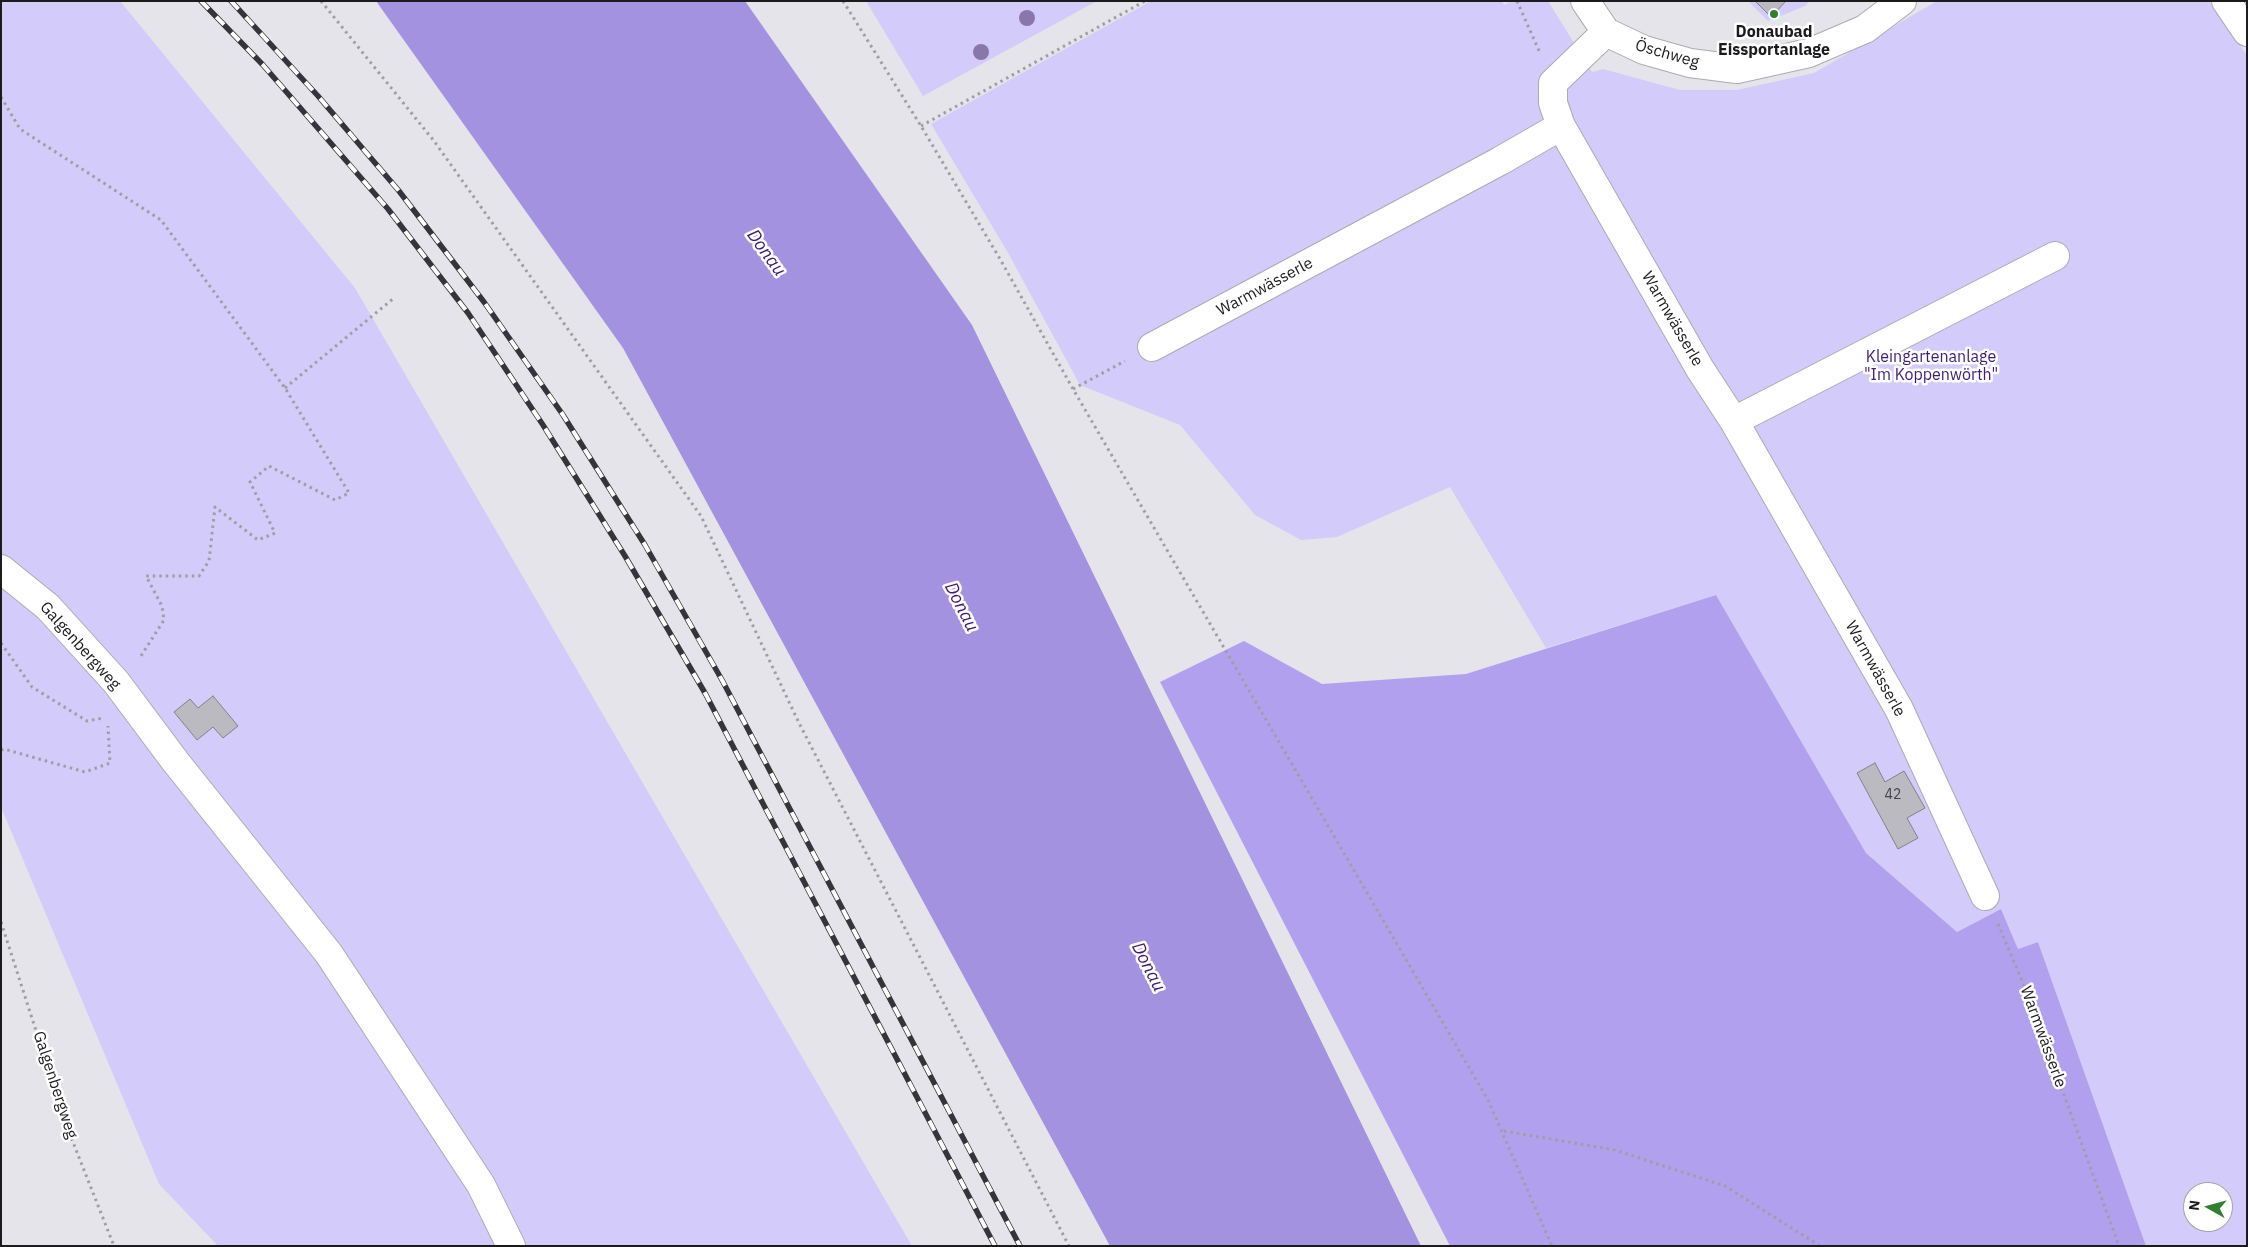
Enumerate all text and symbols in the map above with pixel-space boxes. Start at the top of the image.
marker: Donaubad Eissportanlage [1768,8,1780,20]
place label: Donaubad Eissportanlage [1718,22,1830,60]
street label: Öschweg [1633,36,1701,72]
water label: Donau [742,225,790,281]
street label: Warmwässerle [1214,254,1316,320]
street label: Warmwässerle [1637,268,1707,370]
park label: Kleingartenanlage "Im Koppenwörth" [1864,347,1998,385]
water label: Donau [939,579,983,635]
street label: Galgenbergweg [35,598,125,694]
street label: Warmwässerle [1841,618,1909,720]
house number: 42 [1885,787,1901,803]
water label: Donau [1126,939,1170,995]
street label: Warmwässerle [2016,984,2070,1090]
street label: Galgenbergweg [29,1029,81,1141]
north arrow [2183,1182,2233,1232]
text: N [2185,1199,2204,1211]

